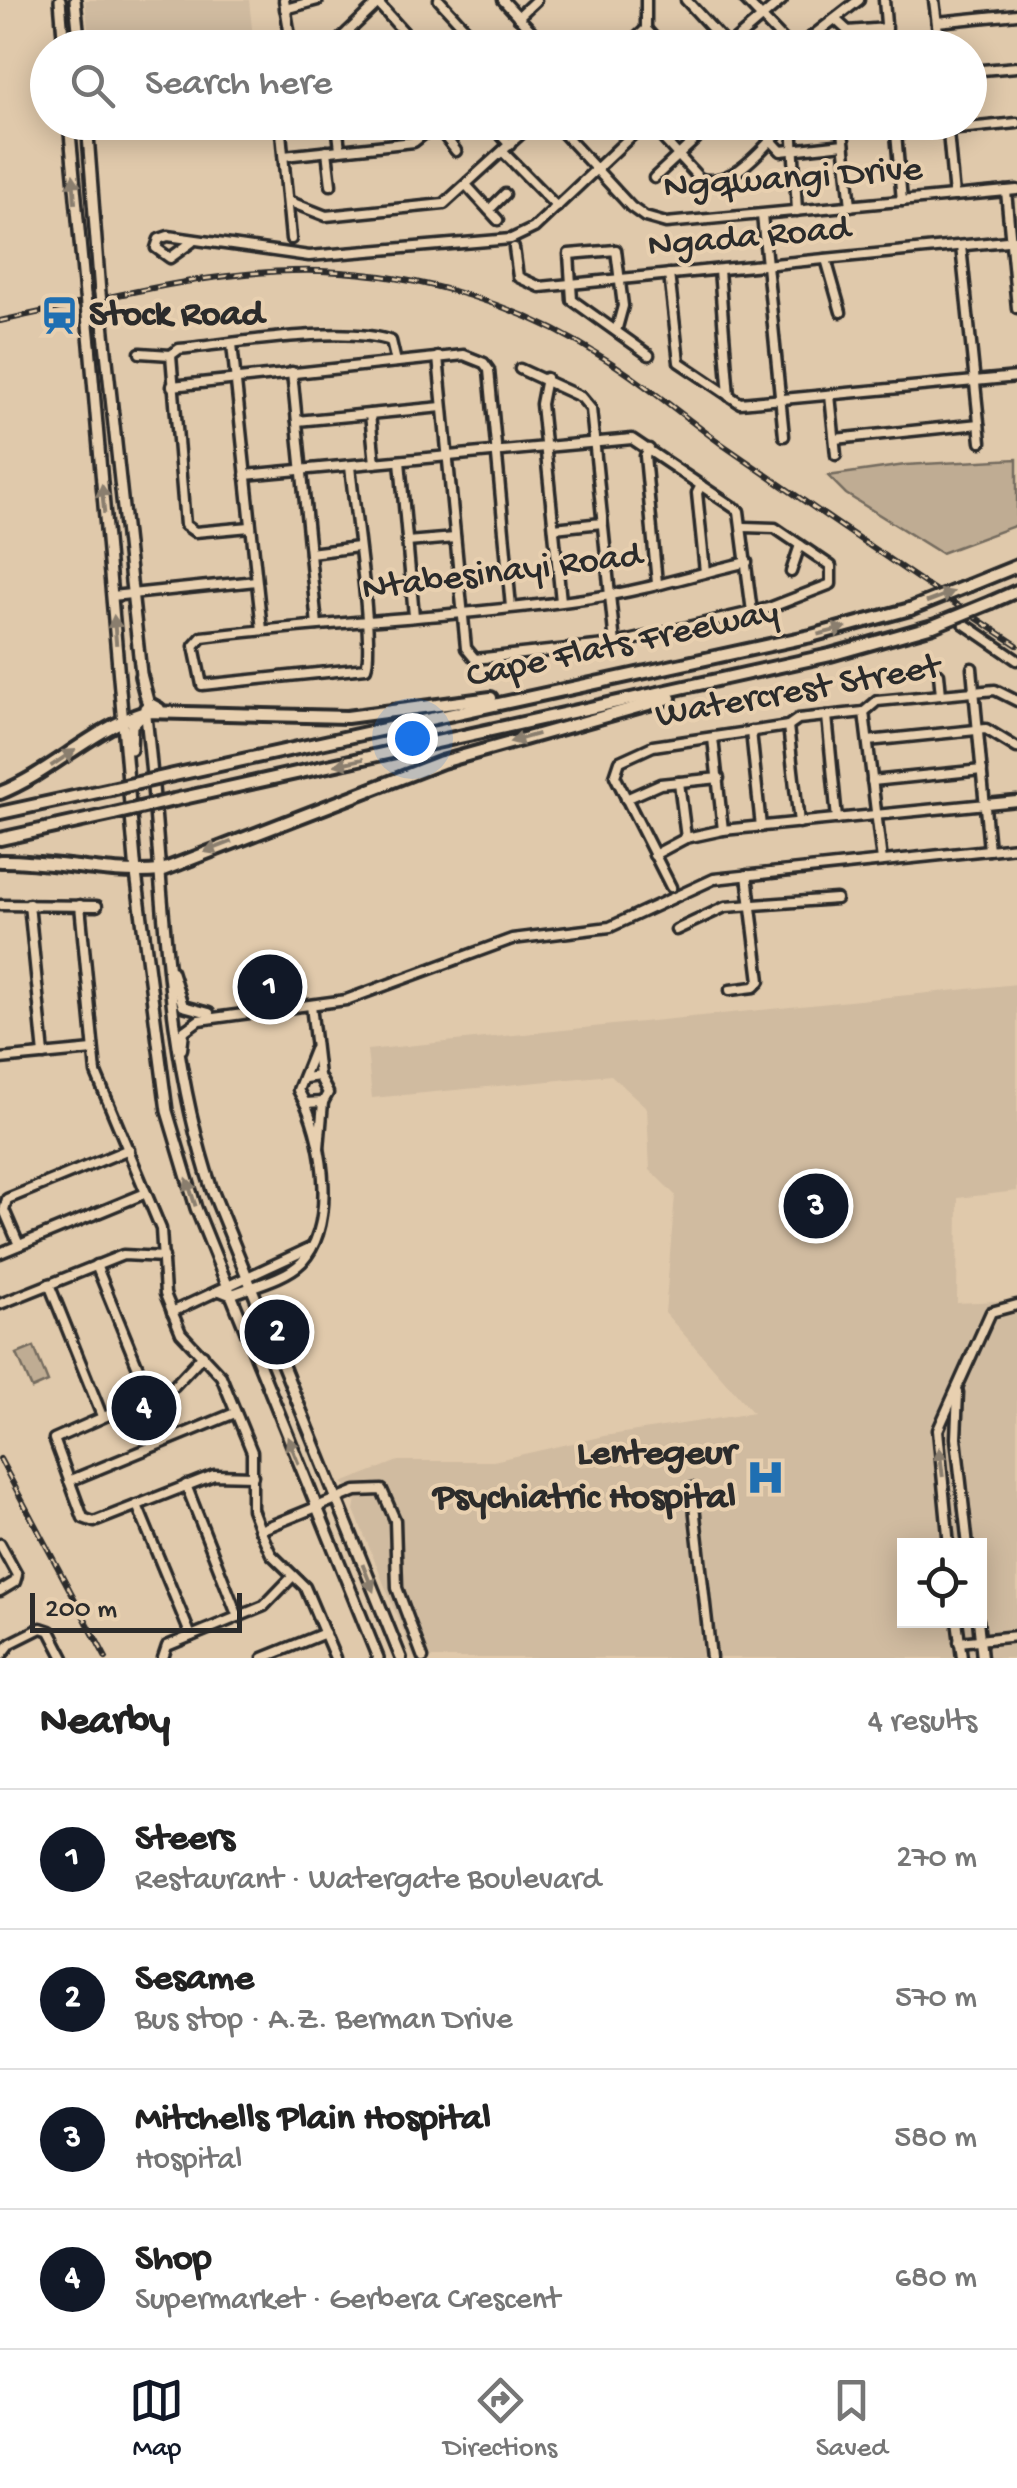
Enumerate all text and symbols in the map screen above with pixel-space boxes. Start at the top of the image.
search box [30,30,987,140]
icon: search [65,58,120,113]
text: Search here [145,63,332,107]
street label: Ngqwangi Drive [662,149,924,211]
one-way arrow [65,172,81,204]
street label: Ngada Road [646,208,855,270]
place label: Stock Road [89,294,267,338]
station icon: Stock Road [38,295,80,337]
one-way arrow [94,482,110,514]
street label: Ntabesinayi Road [360,535,647,613]
one-way arrow [926,589,956,604]
street label: Cape Flats Freeway [463,591,783,701]
one-way arrow [107,613,123,645]
one-way arrow [817,623,848,638]
street label: Watercrest Street [652,646,947,740]
your location [387,713,438,764]
one-way arrow [508,730,539,746]
one-way arrow [49,749,76,768]
one-way arrow [333,754,364,770]
one-way arrow [202,840,232,855]
pin: 1 [238,950,302,1024]
pin: 3 [784,1168,848,1244]
one-way arrow [183,1177,198,1207]
pin: 2 [244,1294,310,1370]
pin: 4 [112,1370,176,1446]
place label: Lentegeur Psychiatric Hospital [431,1433,740,1521]
one-way arrow [285,1434,301,1464]
one-way arrow [932,1445,948,1477]
hospital icon: Lentegeur Psychiatric Hospital [745,1456,787,1498]
map controls [897,1538,987,1628]
button: locate [897,1538,987,1628]
one-way arrow [361,1563,377,1593]
scale bar [30,1588,242,1632]
text: 200 m [45,1594,117,1627]
text: Nearby [40,1699,170,1748]
text: 4 results [868,1704,977,1742]
text: Steers [135,1818,235,1862]
text: 1 [66,1840,79,1878]
text: 270 m [896,1840,977,1878]
text: Restaurant · Watergate Boulevard [135,1862,601,1900]
text: Sesame [135,1958,254,2002]
text: 2 [65,1980,80,2018]
text: 570 m [895,1980,977,2018]
text: Bus stop · A.Z. Berman Drive [135,2002,513,2040]
text: Mitchells Plain Hospital [135,2098,491,2142]
text: 3 [64,2120,81,2158]
text: 580 m [894,2120,977,2158]
text: Hospital [135,2142,242,2180]
text: Shop [135,2238,211,2282]
text: 4 [65,2260,80,2298]
text: 680 m [895,2260,977,2298]
text: Supermarket · Gerbera Crescent [135,2282,560,2320]
tab: Map [129,2373,184,2466]
tab: Directions [443,2373,557,2466]
tab: Saved [816,2373,888,2466]

